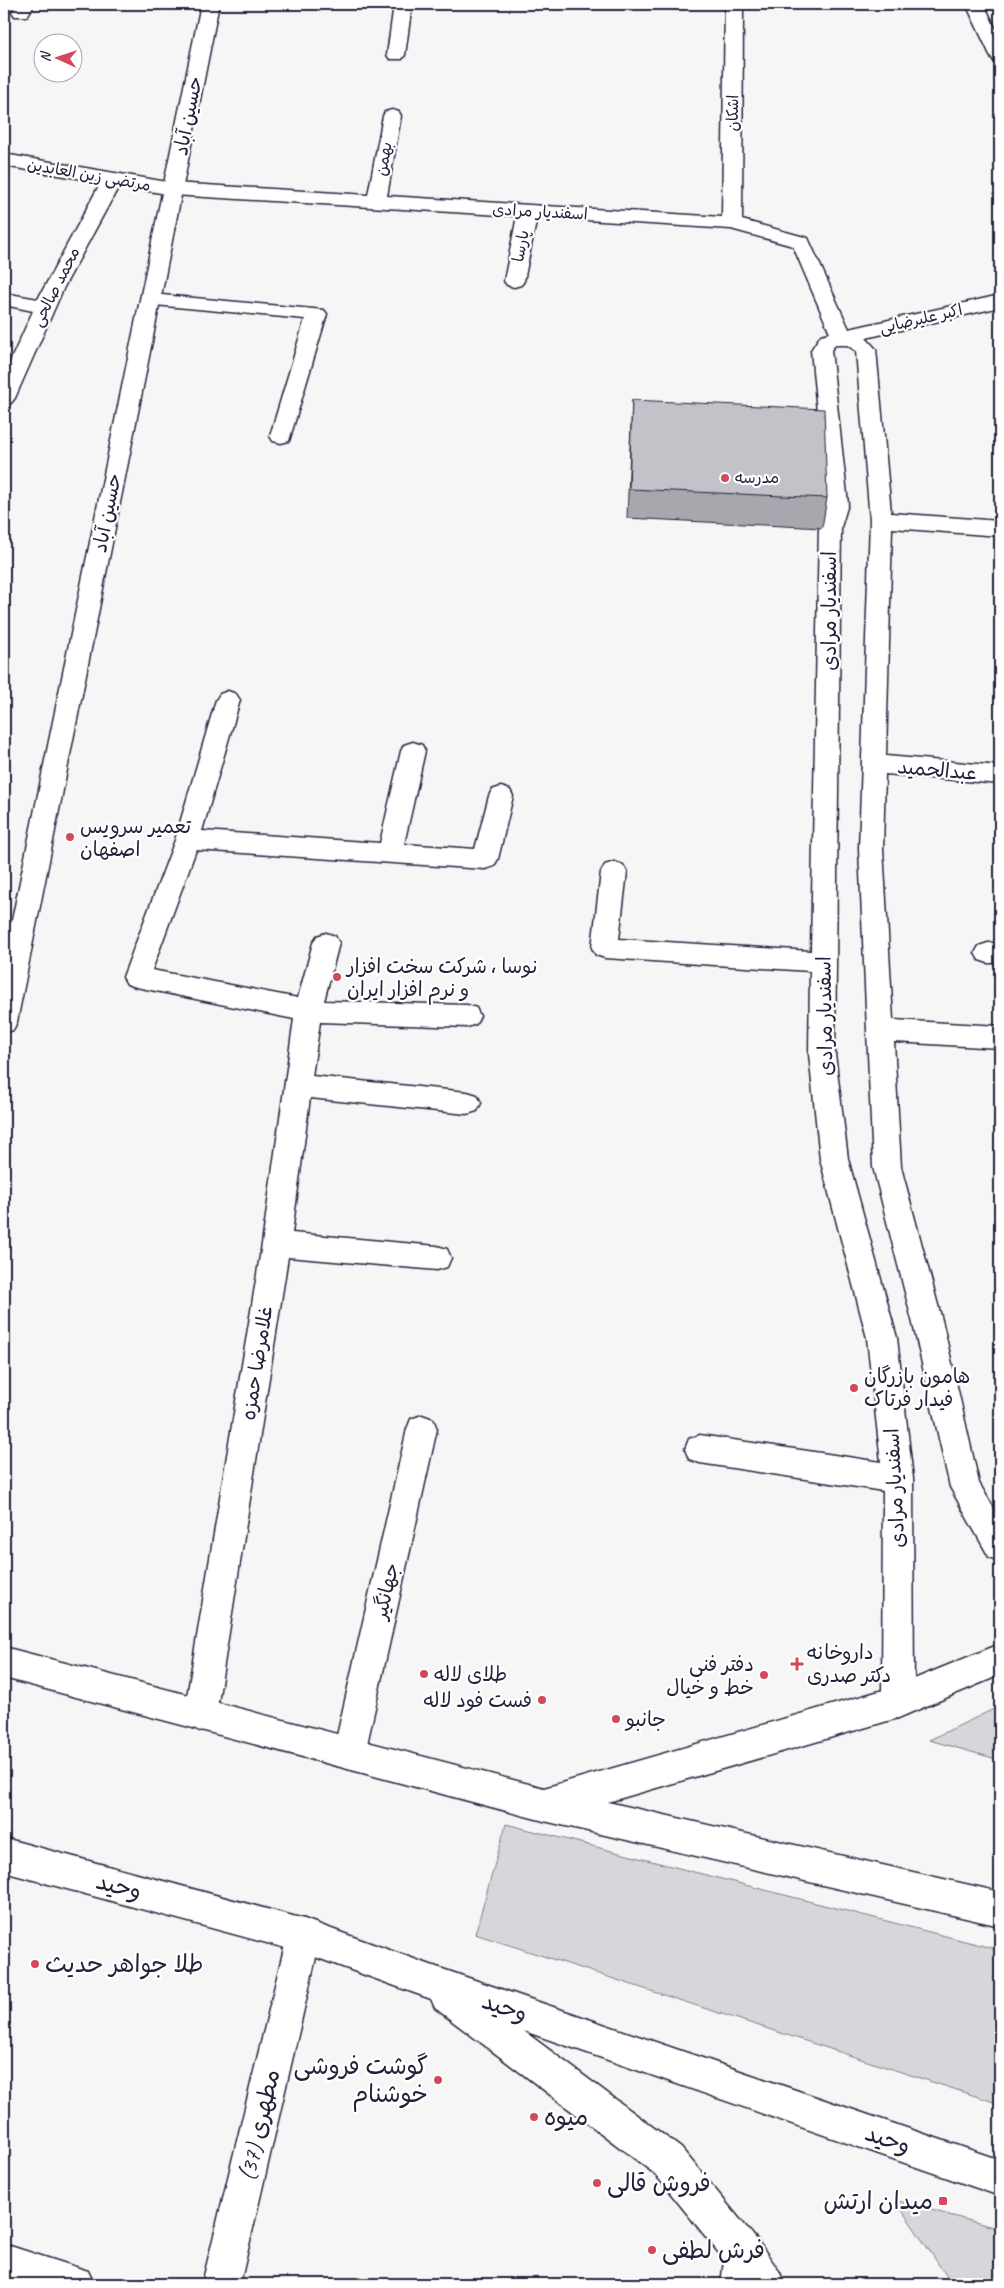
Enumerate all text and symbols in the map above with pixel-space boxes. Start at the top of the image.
north arrow [32,32,82,82]
text: N [37,50,54,62]
street label: حسین آباد [168,74,208,158]
street label: اشکان [723,94,743,132]
street label: بهمن [371,140,397,178]
street label: مرتضی زین العابدین [26,154,152,196]
street label: اسفندیار مرادی [492,200,588,224]
street label: پارسا [508,228,534,264]
street label: محمد صالحی [27,244,85,330]
street label: اکبر علیرضایی [878,300,964,338]
place label: مدرسه [735,468,779,488]
street label: حسین آباد [87,471,127,555]
marker: مدرسه [719,472,731,484]
street label: اسفندیار مرادی [817,551,842,671]
street label: عبدالحمید [896,754,978,786]
place label: تعمیر سرویس اصفهان [80,814,191,862]
marker: تعمیر سرویس اصفهان [64,831,76,843]
place label: نوسا ، شرکت سخت افزار و نرم افزار ایران [345,954,538,1005]
street label: اسفندیار مرادی [811,956,839,1076]
marker: نوسا ، شرکت سخت افزار و نرم افزار ایران [331,971,343,983]
street label: غلامرضا حمزه [236,1304,278,1422]
place label: هامون بازرگان فیدار فرتاک [864,1364,970,1412]
marker: هامون بازرگان فیدار فرتاک [848,1382,860,1394]
street label: اسفندیار مرادی [879,1428,911,1548]
street label: جهانگیر [367,1560,405,1624]
place label: داروخانه دکتر صدری [807,1640,891,1688]
place label: دفتر فنی خط و خیال [666,1652,754,1700]
marker: داروخانه دکتر صدری [791,1658,803,1670]
place label: طلای لاله [434,1662,507,1687]
marker: طلای لاله [418,1668,430,1680]
marker: دفتر فنی خط و خیال [758,1669,770,1681]
place label: فست فود لاله [423,1688,532,1713]
marker: فست فود لاله [536,1694,548,1706]
place label: جانبو [624,1707,666,1732]
marker: جانبو [610,1713,622,1725]
street label: وحید [93,1866,145,1906]
place label: طلا جواهر حدیث [45,1949,204,1980]
marker: طلا جواهر حدیث [29,1958,41,1970]
street label: وحید [478,1985,532,2029]
place label: گوشت فروشی خوشنام [293,2051,428,2112]
street label: مطهری (37) [232,2066,286,2184]
marker: گوشت فروشی خوشنام [432,2074,444,2086]
place label: میوه [544,2102,588,2132]
marker: میوه [528,2111,540,2123]
street label: وحید [861,2117,915,2161]
place label: فروش قالی [607,2168,711,2198]
marker: فروش قالی [591,2177,603,2189]
place label: میدان ارتش [823,2186,933,2216]
marker: میدان ارتش [937,2195,949,2207]
place label: فرش لطفی [662,2235,765,2265]
marker: فرش لطفی [646,2244,658,2256]

